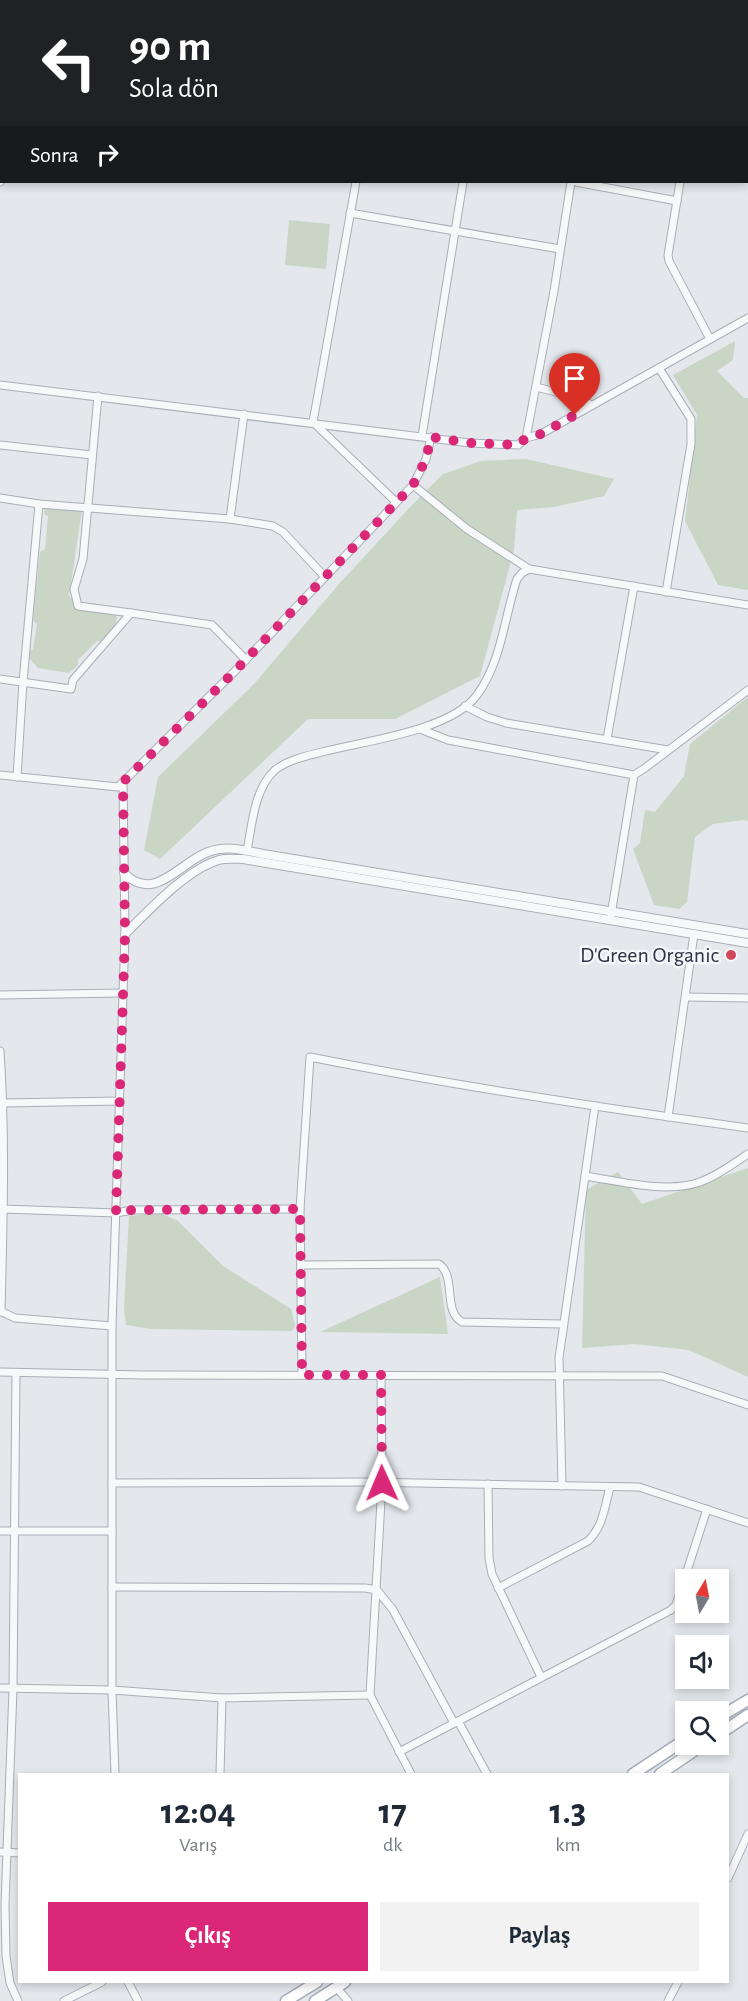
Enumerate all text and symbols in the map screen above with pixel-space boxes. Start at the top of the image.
icon: left [30,24,108,102]
text: 90 m [129,26,211,68]
text: Sola dön [129,75,219,102]
icon: right [91,138,124,171]
text: Sonra [30,144,79,166]
pin [549,353,600,415]
icon: arrive [558,362,591,395]
place label: D'Green Organic [580,944,720,966]
marker: D'Green Organic [724,948,738,962]
position arrow [350,1451,414,1515]
north arrow [675,1569,729,1623]
map controls [675,1569,729,1755]
button: sound [675,1635,729,1689]
button: search [675,1701,729,1755]
text: 12:04 [161,1794,236,1830]
text: 17 [378,1794,407,1830]
text: 1.3 [550,1794,586,1830]
text: Varış [179,1835,217,1855]
text: dk [383,1835,402,1855]
text: km [555,1835,580,1855]
button: Çıkış [48,1902,368,1971]
button: Paylaş [380,1902,699,1971]

